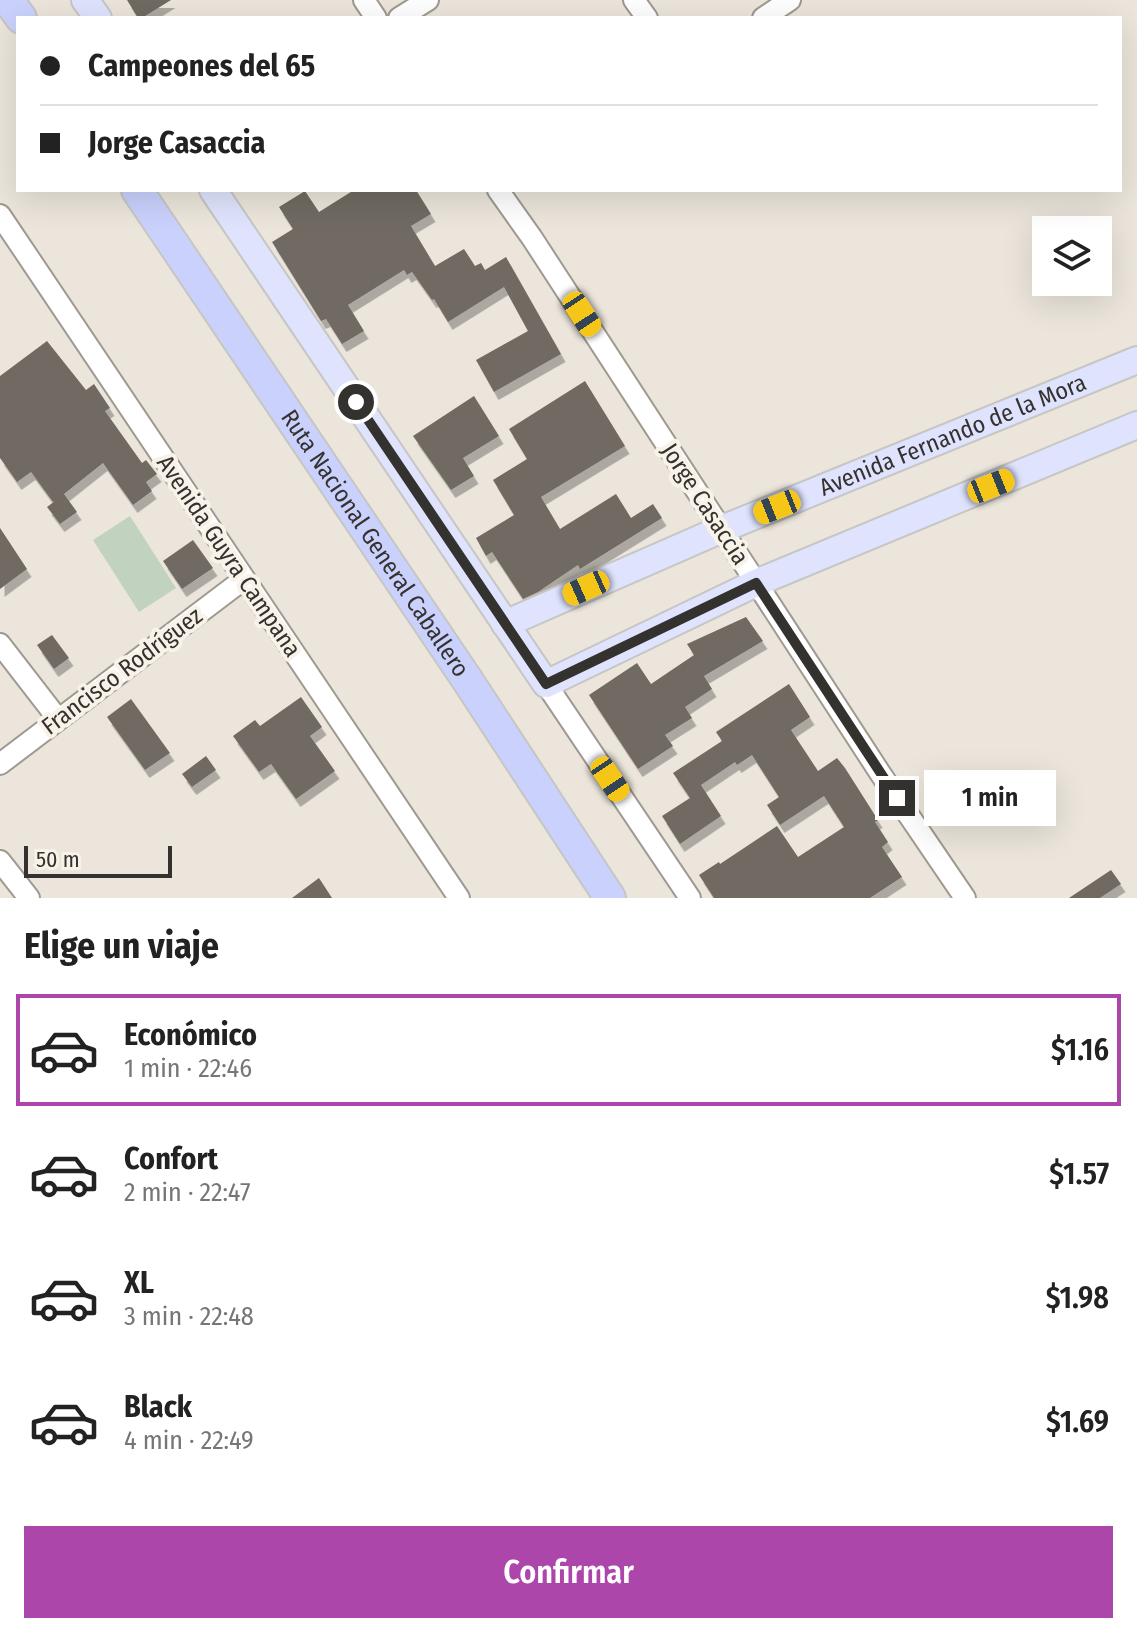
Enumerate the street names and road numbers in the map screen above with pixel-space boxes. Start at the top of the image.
street label: Avenida Fernando de la Mora [815,368,1090,502]
street label: Ruta Nacional General Caballero [275,404,475,682]
street label: Jorge Casaccia [655,438,755,570]
street label: Avenida Guyra Campana [151,450,307,662]
street label: Francisco Rodríguez [36,602,208,740]

